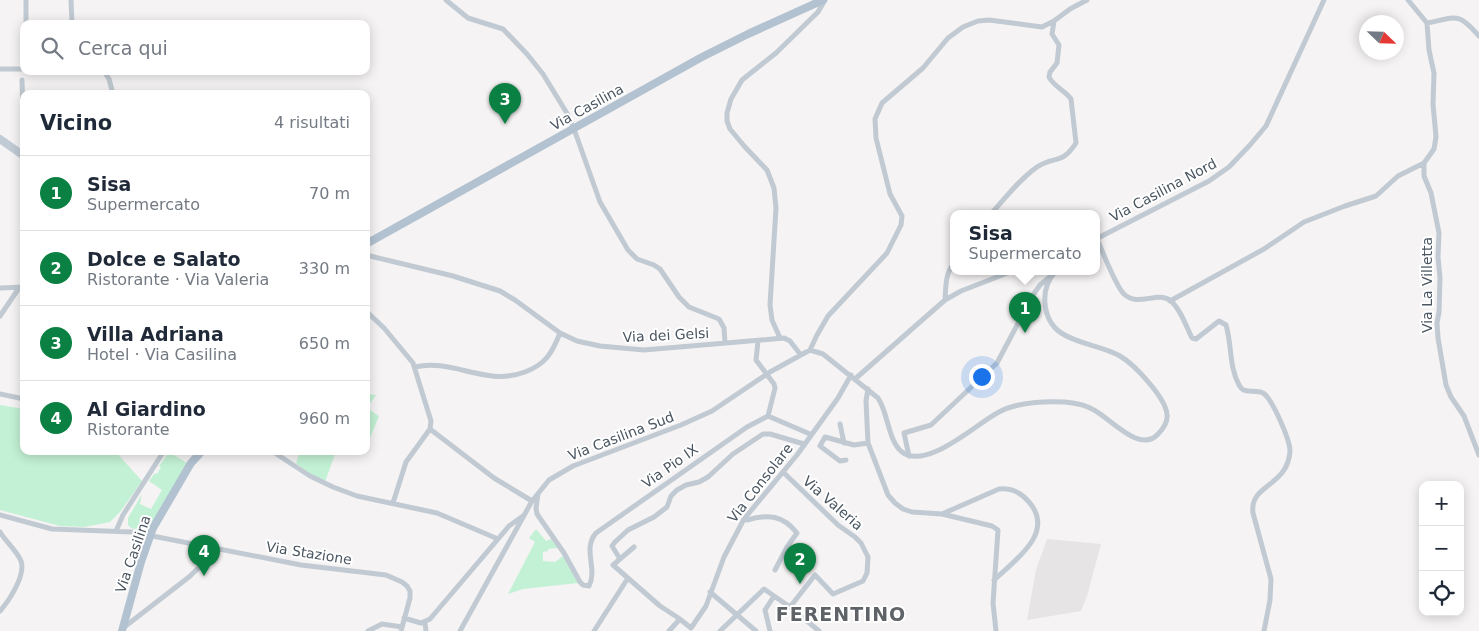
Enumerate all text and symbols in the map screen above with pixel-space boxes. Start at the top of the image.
north arrow [1359,15,1404,60]
search box [20,20,370,75]
icon: search [38,34,66,62]
text: Cerca qui [78,37,168,59]
street label: Via Casilina [548,80,626,134]
pin: 3 [489,83,521,124]
text: Vicino [40,111,112,135]
text: 4 risultati [274,113,350,132]
street label: Via Casilina Nord [1107,155,1219,225]
text: Sisa [87,173,131,195]
text: 1 [50,184,62,203]
text: 70 m [309,184,350,203]
text: Supermercato [87,195,200,214]
popup [950,210,1100,275]
text: Sisa [969,222,1013,244]
street label: Via La Villetta [1419,237,1435,333]
text: Supermercato [969,244,1081,263]
text: Dolce e Salato [87,248,241,270]
text: 2 [50,259,62,278]
text: 330 m [299,259,350,278]
text: Ristorante · Via Valeria [87,270,269,289]
pin: 1 [1009,292,1041,333]
text: Villa Adriana [87,323,224,345]
street label: Via dei Gelsi [622,325,710,345]
text: 3 [50,334,62,353]
text: 650 m [299,334,350,353]
text: Hotel · Via Casilina [87,345,237,364]
your location [969,364,995,390]
text: Al Giardino [87,398,206,420]
street label: Via Casilina Sud [566,408,676,464]
text: 4 [50,409,62,428]
text: 960 m [299,409,350,428]
text: Ristorante [87,420,170,439]
street label: Via Consolare [724,440,796,526]
street label: Via Pio IX [639,441,702,491]
street label: Via Valeria [800,473,866,533]
map controls [1419,481,1464,616]
button: + [1419,481,1464,526]
street label: Via Casilina [112,513,154,595]
button: − [1419,526,1464,571]
pin: 4 [188,535,220,576]
street label: Via Stazione [265,538,353,568]
pin: 2 [784,543,816,584]
button: locate [1419,571,1464,616]
district label: FERENTINO [776,603,906,625]

